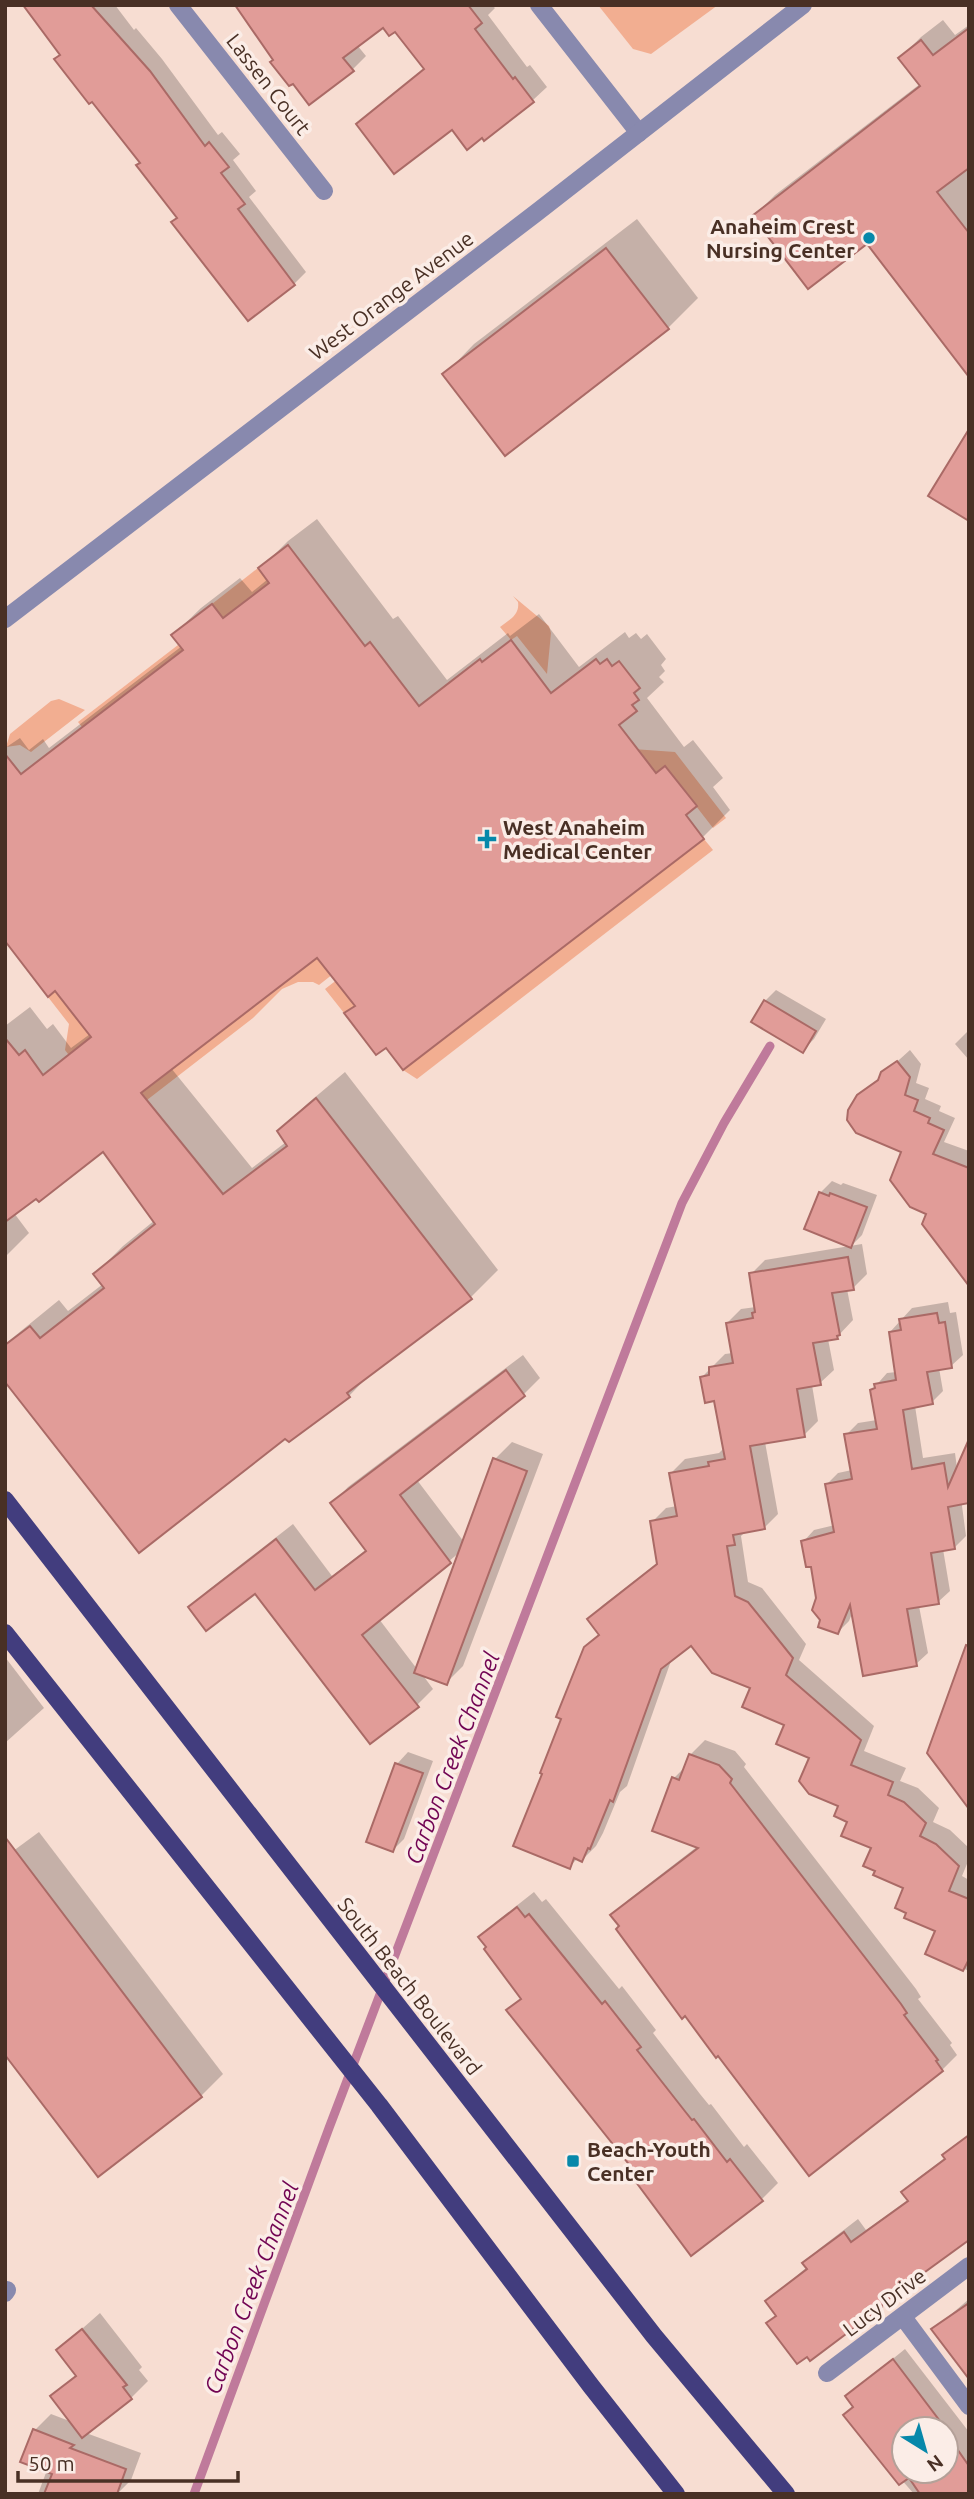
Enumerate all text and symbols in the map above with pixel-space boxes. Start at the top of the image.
street label: Lassen Court [222,29,316,139]
place label: Anaheim Crest Nursing Center [706,214,855,262]
street label: West Orange Avenue [304,225,478,365]
marker: Anaheim Crest Nursing Center [861,230,877,246]
place label: West Anaheim Medical Center [503,815,652,863]
marker: West Anaheim Medical Center [477,829,497,849]
water label: Carbon Creek Channel [400,1648,504,1867]
street label: South Beach Boulevard [333,1892,487,2080]
place label: Beach-Youth Center [587,2137,711,2185]
marker: Beach-Youth Center [565,2153,581,2169]
water label: Carbon Creek Channel [199,2178,303,2397]
street label: Lucy Drive [838,2263,930,2341]
north arrow [890,2415,960,2485]
scale bar [18,2440,238,2484]
text: 50 m [28,2451,75,2475]
text: N [923,2451,948,2477]

